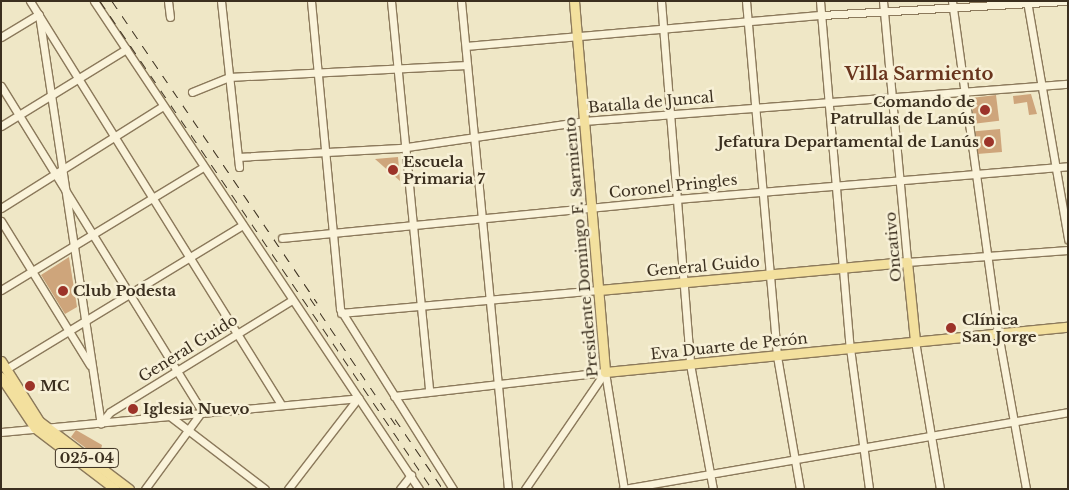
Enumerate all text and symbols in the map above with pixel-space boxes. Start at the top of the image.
district label: Villa Sarmiento [845,63,993,85]
street label: Batalla de Juncal [587,88,715,116]
place label: Comando de Patrullas de Lanús [830,92,975,127]
marker: Comando de Patrullas de Lanús [979,104,991,116]
street label: Presidente Domingo F. Sarmiento [561,116,601,378]
place label: Jefatura Departamental de Lanús [718,133,979,151]
marker: Jefatura Departamental de Lanús [983,136,995,148]
place label: Escuela Primaria 7 [403,152,485,187]
marker: Escuela Primaria 7 [387,164,399,176]
street label: Coronel Pringles [608,170,738,202]
street label: Oncativo [881,211,905,283]
street label: General Guido [646,252,760,280]
place label: Club Podesta [73,282,176,300]
marker: Club Podesta [57,285,69,297]
street label: General Guido [135,310,241,386]
place label: Clínica San Jorge [962,310,1036,345]
marker: Clínica San Jorge [944,321,958,335]
street label: Eva Duarte de Perón [649,329,809,363]
place label: MC [40,377,69,395]
marker: MC [24,380,36,392]
place label: Iglesia Nuevo [143,400,249,418]
marker: Iglesia Nuevo [127,403,139,415]
road number: 025-04 [54,446,120,469]

